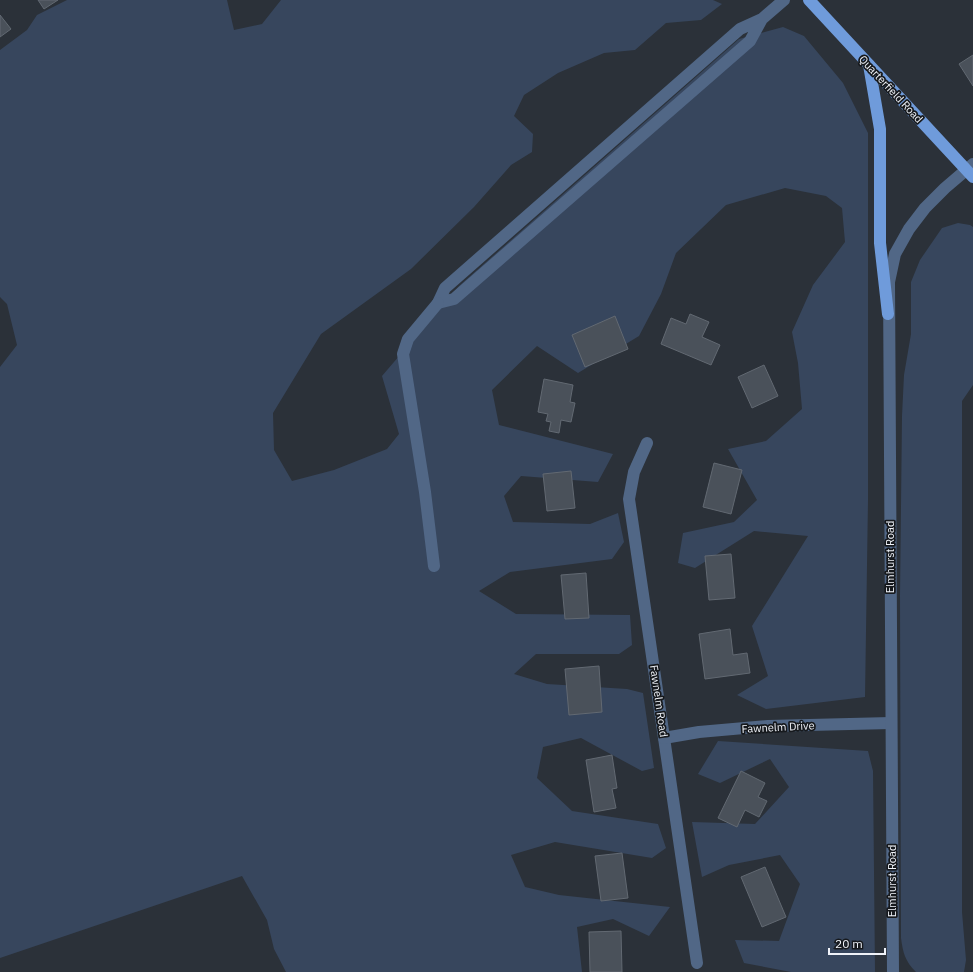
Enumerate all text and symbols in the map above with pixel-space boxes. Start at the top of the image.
street label: Quarterfield Road [856,52,926,126]
street label: Elmhurst Road [883,521,897,593]
street label: Fawnelm Road [647,664,671,738]
street label: Fawnelm Drive [741,718,815,736]
street label: Elmhurst Road [885,845,899,917]
scale bar [829,930,885,956]
text: 20 m [835,936,863,951]

